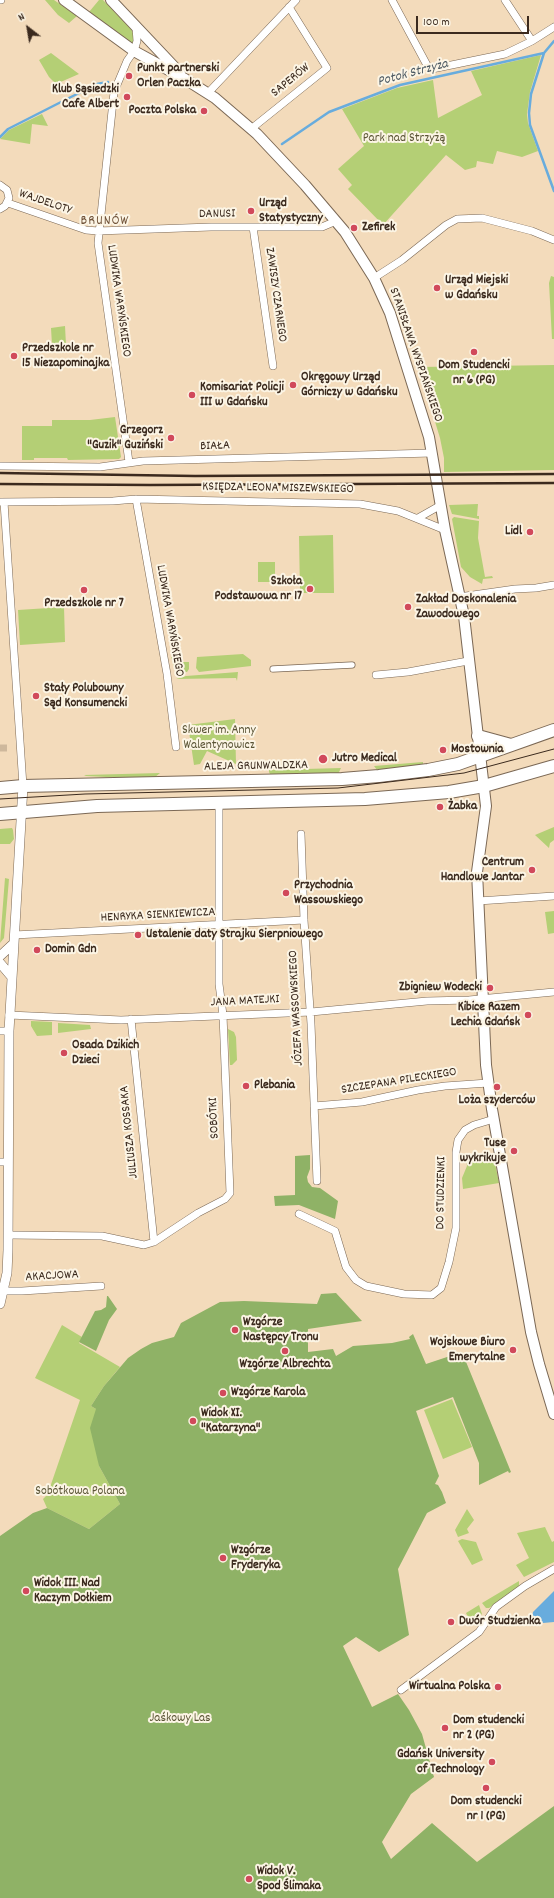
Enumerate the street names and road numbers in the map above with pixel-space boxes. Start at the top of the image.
street label: SAPERÓW [268,61,314,101]
street label: WAJDELOTY [17,187,73,219]
street label: DANUSI [199,207,235,223]
street label: LUDWIKA WARYŃSKIEGO [102,244,134,358]
street label: ZAWISZY CZARNEGO [261,247,289,343]
street label: STANISŁAWA WYSPIAŃSKIEGO [385,286,445,424]
street label: BIAŁA [200,439,230,455]
street label: KSIĘDZA LEONA MISZEWSKIEGO [202,480,354,498]
street label: LUDWIKA WARYŃSKIEGO [151,564,187,678]
street label: ALEJA GRUNWALDZKA [204,758,308,776]
street label: HENRYKA SIENKIEWICZA [100,905,216,927]
street label: JÓZEFA WASSOWSKIEGO [286,950,308,1066]
street label: JANA MATEJKI [210,992,280,1012]
street label: SZCZEPANA PILECKIEGO [340,1065,458,1099]
street label: JULIUSZA KOSSAKA [117,1085,143,1179]
street label: SOBÓTKI [206,1097,224,1139]
street label: DO STUDZIENKI [434,1156,450,1230]
street label: AKACJOWA [25,1268,79,1286]

